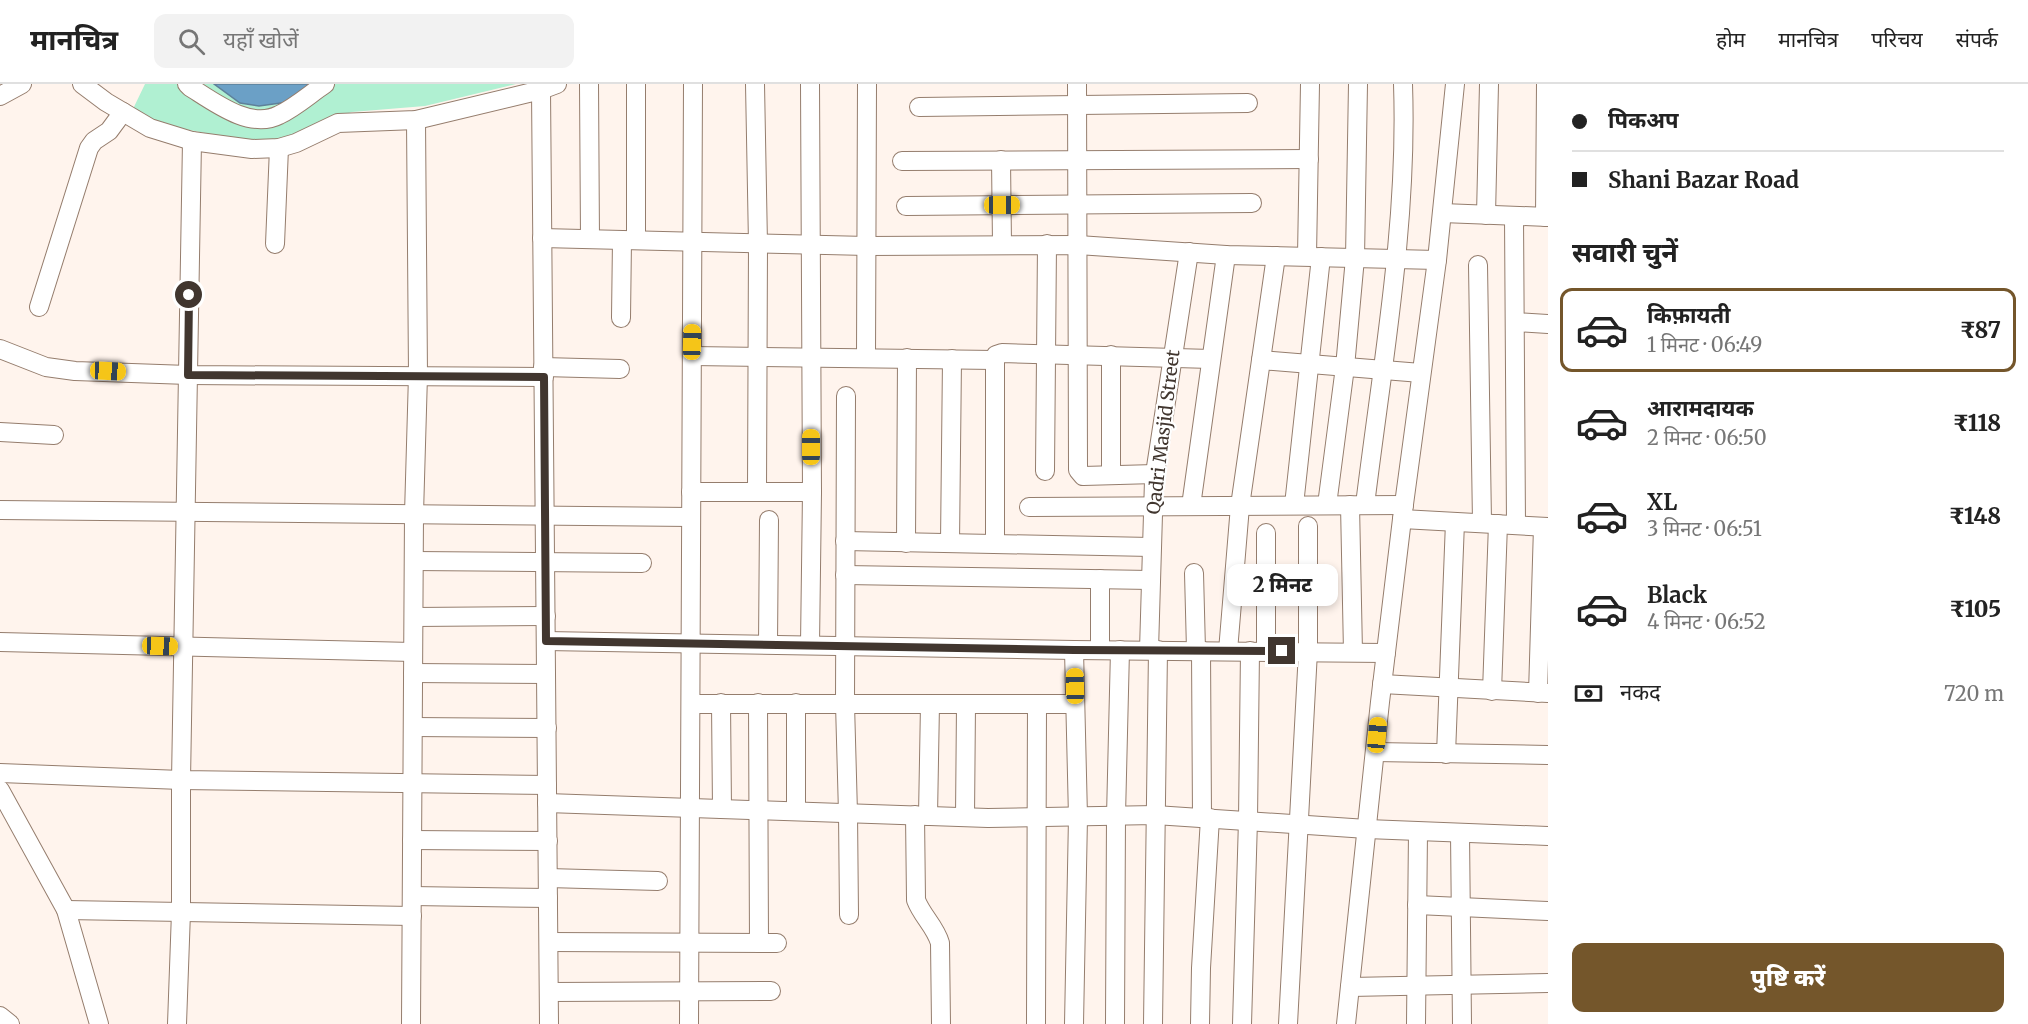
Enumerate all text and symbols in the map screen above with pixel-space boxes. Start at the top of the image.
search box [154,14,574,68]
text: मानचित्र [30,22,118,58]
icon: search [175,25,208,58]
text: यहाँ खोजें [223,26,299,54]
text: होम [1716,26,1745,53]
text: मानचित्र [1778,26,1838,53]
text: परिचय [1871,26,1923,53]
text: संपर्क [1956,26,1998,53]
text: पिकअप [1608,106,1679,134]
text: Shani Bazar Road [1608,166,1799,194]
car [984,196,1020,214]
text: सवारी चुनें [1572,235,1678,269]
route start [175,281,202,308]
text: किफ़ायती [1647,301,1731,329]
icon: car [1575,303,1629,357]
text: ₹87 [1960,316,2001,344]
car [683,324,701,360]
text: 1 मिनट · 06:49 [1647,332,1762,357]
street label: Qadri Masjid Street [1141,348,1185,516]
car [90,361,126,381]
text: आरामदायक [1647,394,1754,422]
icon: car [1575,396,1629,450]
text: ₹118 [1953,409,2001,437]
text: 2 मिनट · 06:50 [1647,425,1767,450]
car [802,429,820,465]
text: XL [1647,488,1677,516]
icon: car [1575,489,1629,543]
text: ₹148 [1949,502,2001,530]
text: 3 मिनट · 06:51 [1647,516,1762,541]
callout: 2 मिनट [1226,564,1338,606]
text: 2 मिनट [1253,572,1312,597]
text: Black [1647,581,1707,609]
icon: car [1575,582,1629,636]
text: ₹105 [1949,595,2001,623]
text: 4 मिनट · 06:52 [1647,609,1766,634]
car [142,636,178,656]
route end [1268,637,1295,664]
car [1066,668,1084,704]
icon: cash [1572,677,1605,710]
text: नकद [1620,678,1661,706]
text: 720 m [1944,681,2004,706]
car [1366,716,1388,754]
button: पुष्टि करें [1572,943,2004,1012]

